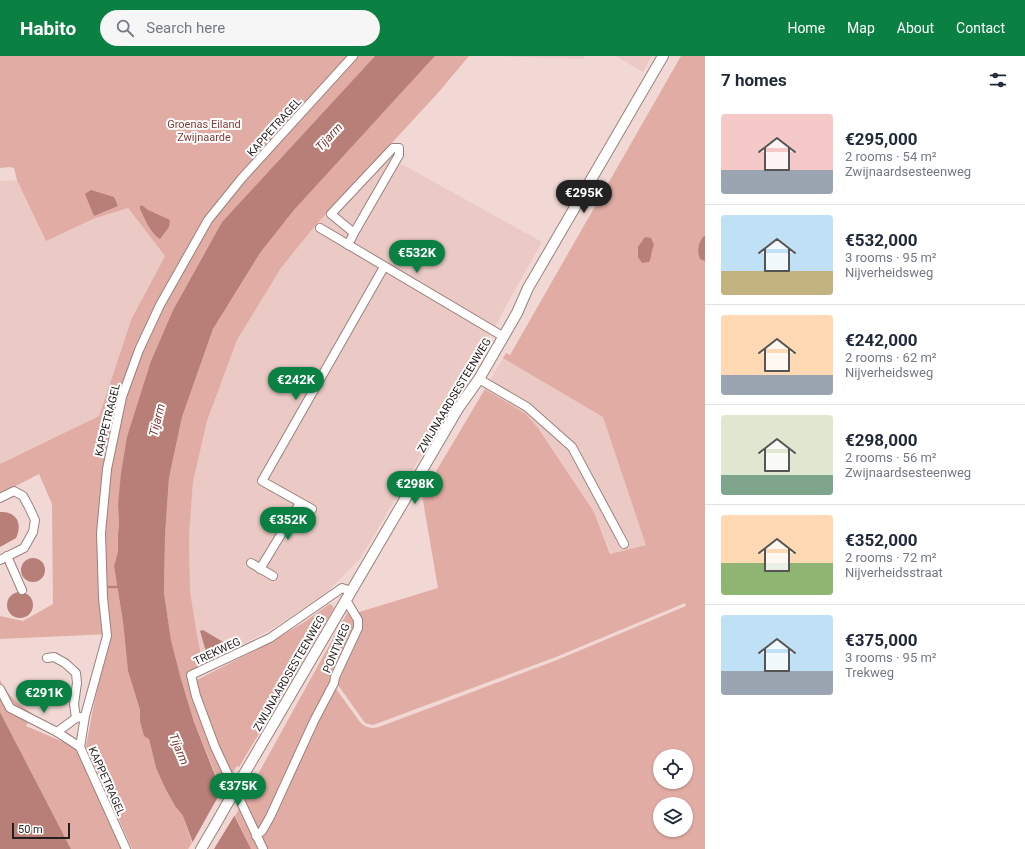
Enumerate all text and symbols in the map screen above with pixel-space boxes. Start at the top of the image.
search box [100,10,380,46]
text: Habito [20,17,76,40]
icon: search [114,17,136,39]
text: Search here [146,19,225,37]
text: Home [787,20,825,36]
text: Map [847,20,875,36]
text: About [897,20,934,36]
text: Contact [956,20,1005,36]
icon: filters [987,69,1009,91]
text: 7 homes [721,70,787,90]
street label: KAPPETRAGEL [245,95,304,159]
park label: Groenas Eiland Zwijnaarde [167,118,241,144]
water label: Tijarm [313,120,345,154]
text: €295,000 [845,129,917,149]
icon: home [753,130,801,178]
text: 2 rooms · 54 m² [845,149,937,164]
text: Zwijnaardsesteenweg [845,164,971,179]
pin: €295K [556,180,612,214]
text: €295K [565,185,603,200]
text: €532,000 [845,230,917,250]
icon: home [753,231,801,279]
pin: €532K [389,240,445,274]
text: €532K [398,245,436,260]
text: 3 rooms · 95 m² [845,250,937,265]
text: Nijverheidsweg [845,265,933,280]
text: €242,000 [845,330,917,350]
icon: home [753,331,801,379]
street label: ZWIJNAARDSESTEENWEG [415,336,494,455]
text: 2 rooms · 62 m² [845,350,937,365]
text: Nijverheidsweg [845,365,933,380]
pin: €242K [268,367,324,401]
text: €242K [277,372,315,387]
street label: KAPPETRAGEL [92,382,123,458]
water label: Tijarm [146,402,168,438]
text: €298,000 [845,430,917,450]
icon: home [753,431,801,479]
text: 2 rooms · 56 m² [845,450,937,465]
text: Zwijnaardsesteenweg [845,465,971,480]
pin: €298K [387,471,443,505]
text: €298K [396,476,434,491]
pin: €352K [260,507,316,541]
text: €352K [269,512,307,527]
text: €352,000 [845,530,917,550]
icon: home [753,531,801,579]
text: 2 rooms · 72 m² [845,550,937,565]
text: Nijverheidsstraat [845,565,943,580]
street label: ZWIJNAARDSESTEENWEG [251,613,328,733]
street label: PONTWEG [320,622,353,675]
text: €375,000 [845,630,917,650]
icon: home [753,631,801,679]
street label: TREKWEG [192,635,243,668]
text: 3 rooms · 95 m² [845,650,937,665]
text: Trekweg [845,665,894,680]
pin: €291K [16,680,72,714]
text: €291K [25,685,63,700]
water label: Tijarm [166,731,192,767]
street label: KAPPETRAGEL [85,745,128,818]
map controls [653,749,693,837]
button: locate [653,749,693,789]
pin: €375K [210,773,266,807]
text: €375K [219,778,257,793]
button: layers [653,797,693,837]
scale bar [12,821,70,840]
text: 50 m [18,823,43,836]

